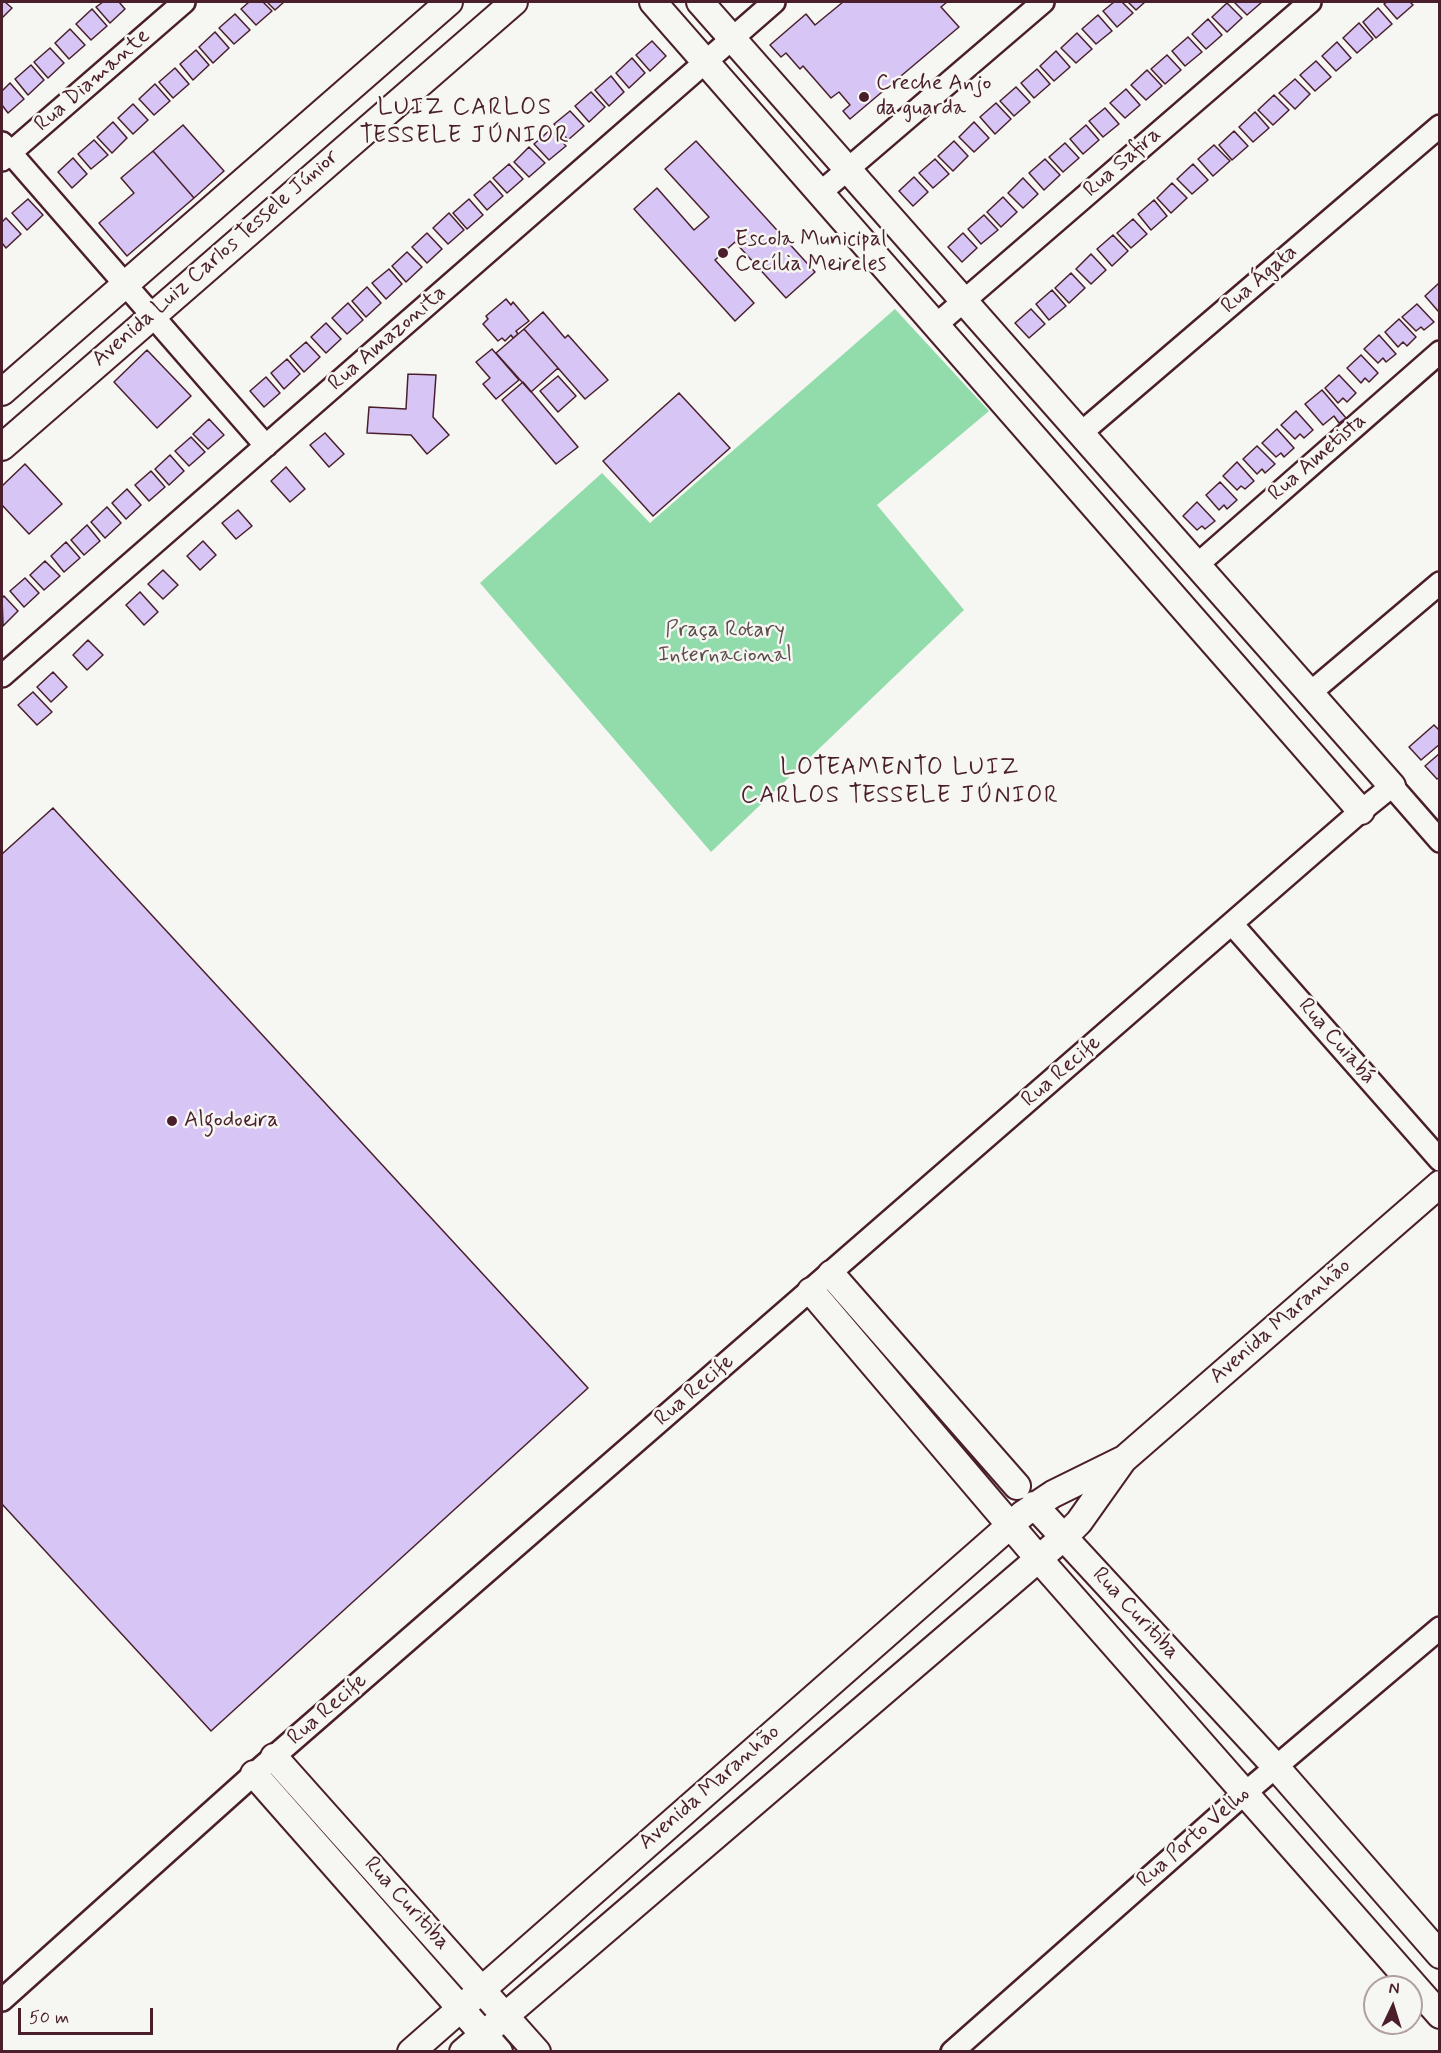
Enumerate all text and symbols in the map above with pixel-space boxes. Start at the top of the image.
street label: Rua Diamante [30,24,156,138]
place label: Creche Anjo da guarda [876,71,992,122]
marker: Creche Anjo da guarda [857,90,871,104]
district label: LUIZ CARLOS TESSELE JÚNIOR [358,95,572,151]
street label: Rua Safira [1079,122,1167,204]
street label: Avenida Luiz Carlos Tessele Júnior [87,145,345,373]
place label: Escola Municipal Cecília Meireles [735,227,887,278]
street label: Rua Ágata [1216,240,1304,320]
marker: Escola Municipal Cecília Meireles [716,246,730,260]
street label: Rua Amazonita [324,281,452,397]
street label: Rua Ametista [1263,408,1373,508]
park label: Praça Rotary Internacional [658,618,792,670]
district label: LOTEAMENTO LUIZ CARLOS TESSELE JÚNIOR [740,755,1060,811]
street label: Rua Cuiabá [1292,994,1380,1090]
street label: Rua Recife [1017,1030,1107,1114]
place label: Algodoeira [184,1108,279,1134]
marker: Algodoeira [165,1114,179,1128]
street label: Avenida Maranhão [1205,1254,1357,1390]
street label: Rua Recife [650,1349,740,1433]
street label: Rua Curitiba [1086,1562,1184,1666]
street label: Rua Recife [283,1668,373,1752]
street label: Avenida Maranhão [634,1720,786,1856]
street label: Rua Porto Velho [1132,1782,1256,1894]
street label: Rua Curitiba [357,1852,455,1956]
north arrow [1363,1975,1423,2035]
text: N [1388,1978,1400,1999]
scale bar [21,1996,156,2034]
text: 50 m [29,2006,69,2030]

